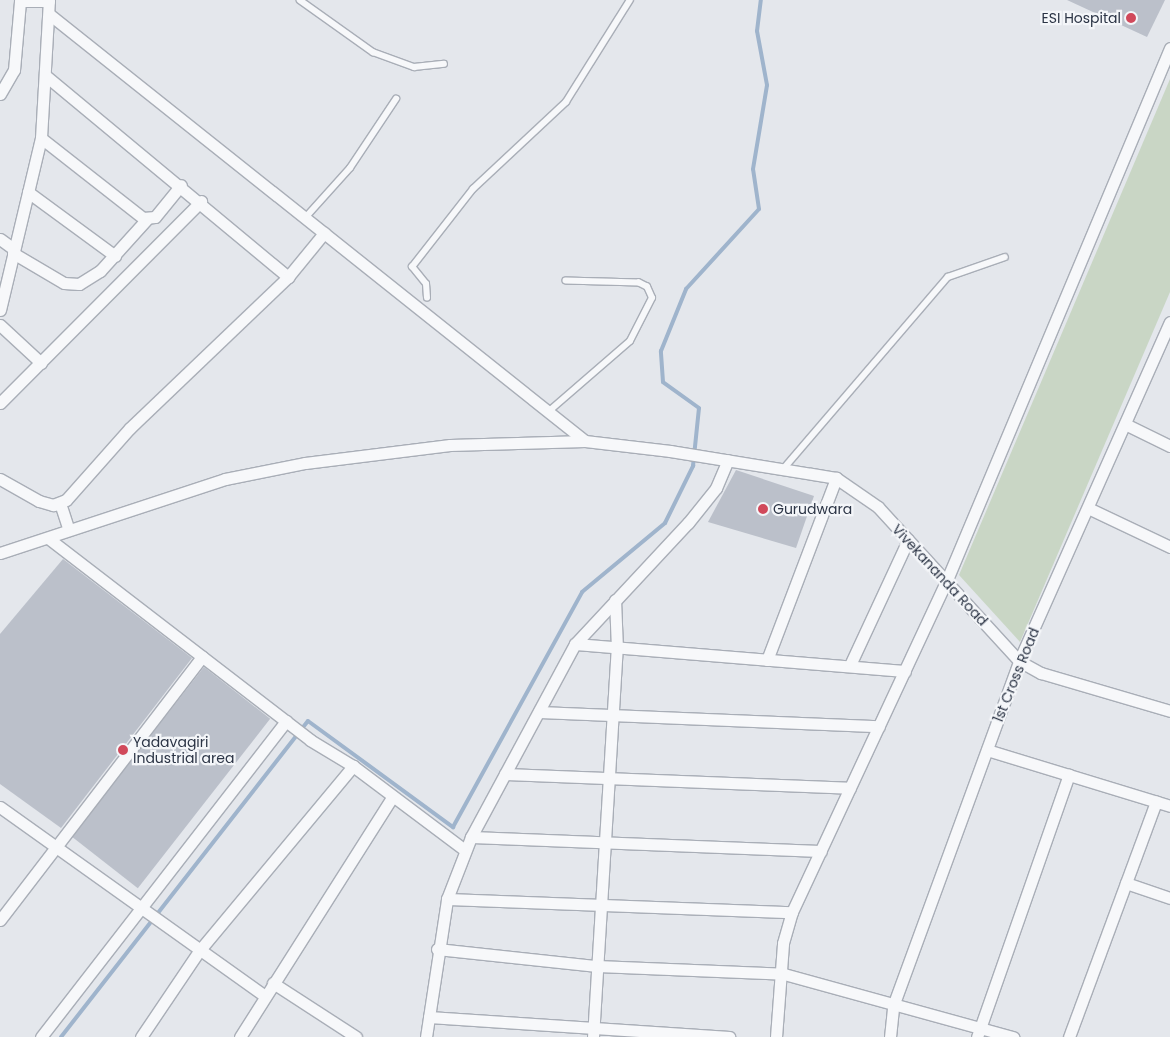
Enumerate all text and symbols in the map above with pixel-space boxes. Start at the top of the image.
place label: ESI Hospital [1042,10,1121,26]
marker: ESI Hospital [1125,12,1137,24]
place label: Gurudwara [773,501,852,517]
marker: Gurudwara [757,503,769,515]
street label: Vivekananda Road [889,521,991,629]
street label: 1st Cross Road [989,625,1043,725]
place label: Yadavagiri Industrial area [133,734,234,766]
marker: Yadavagiri Industrial area [117,744,129,756]

